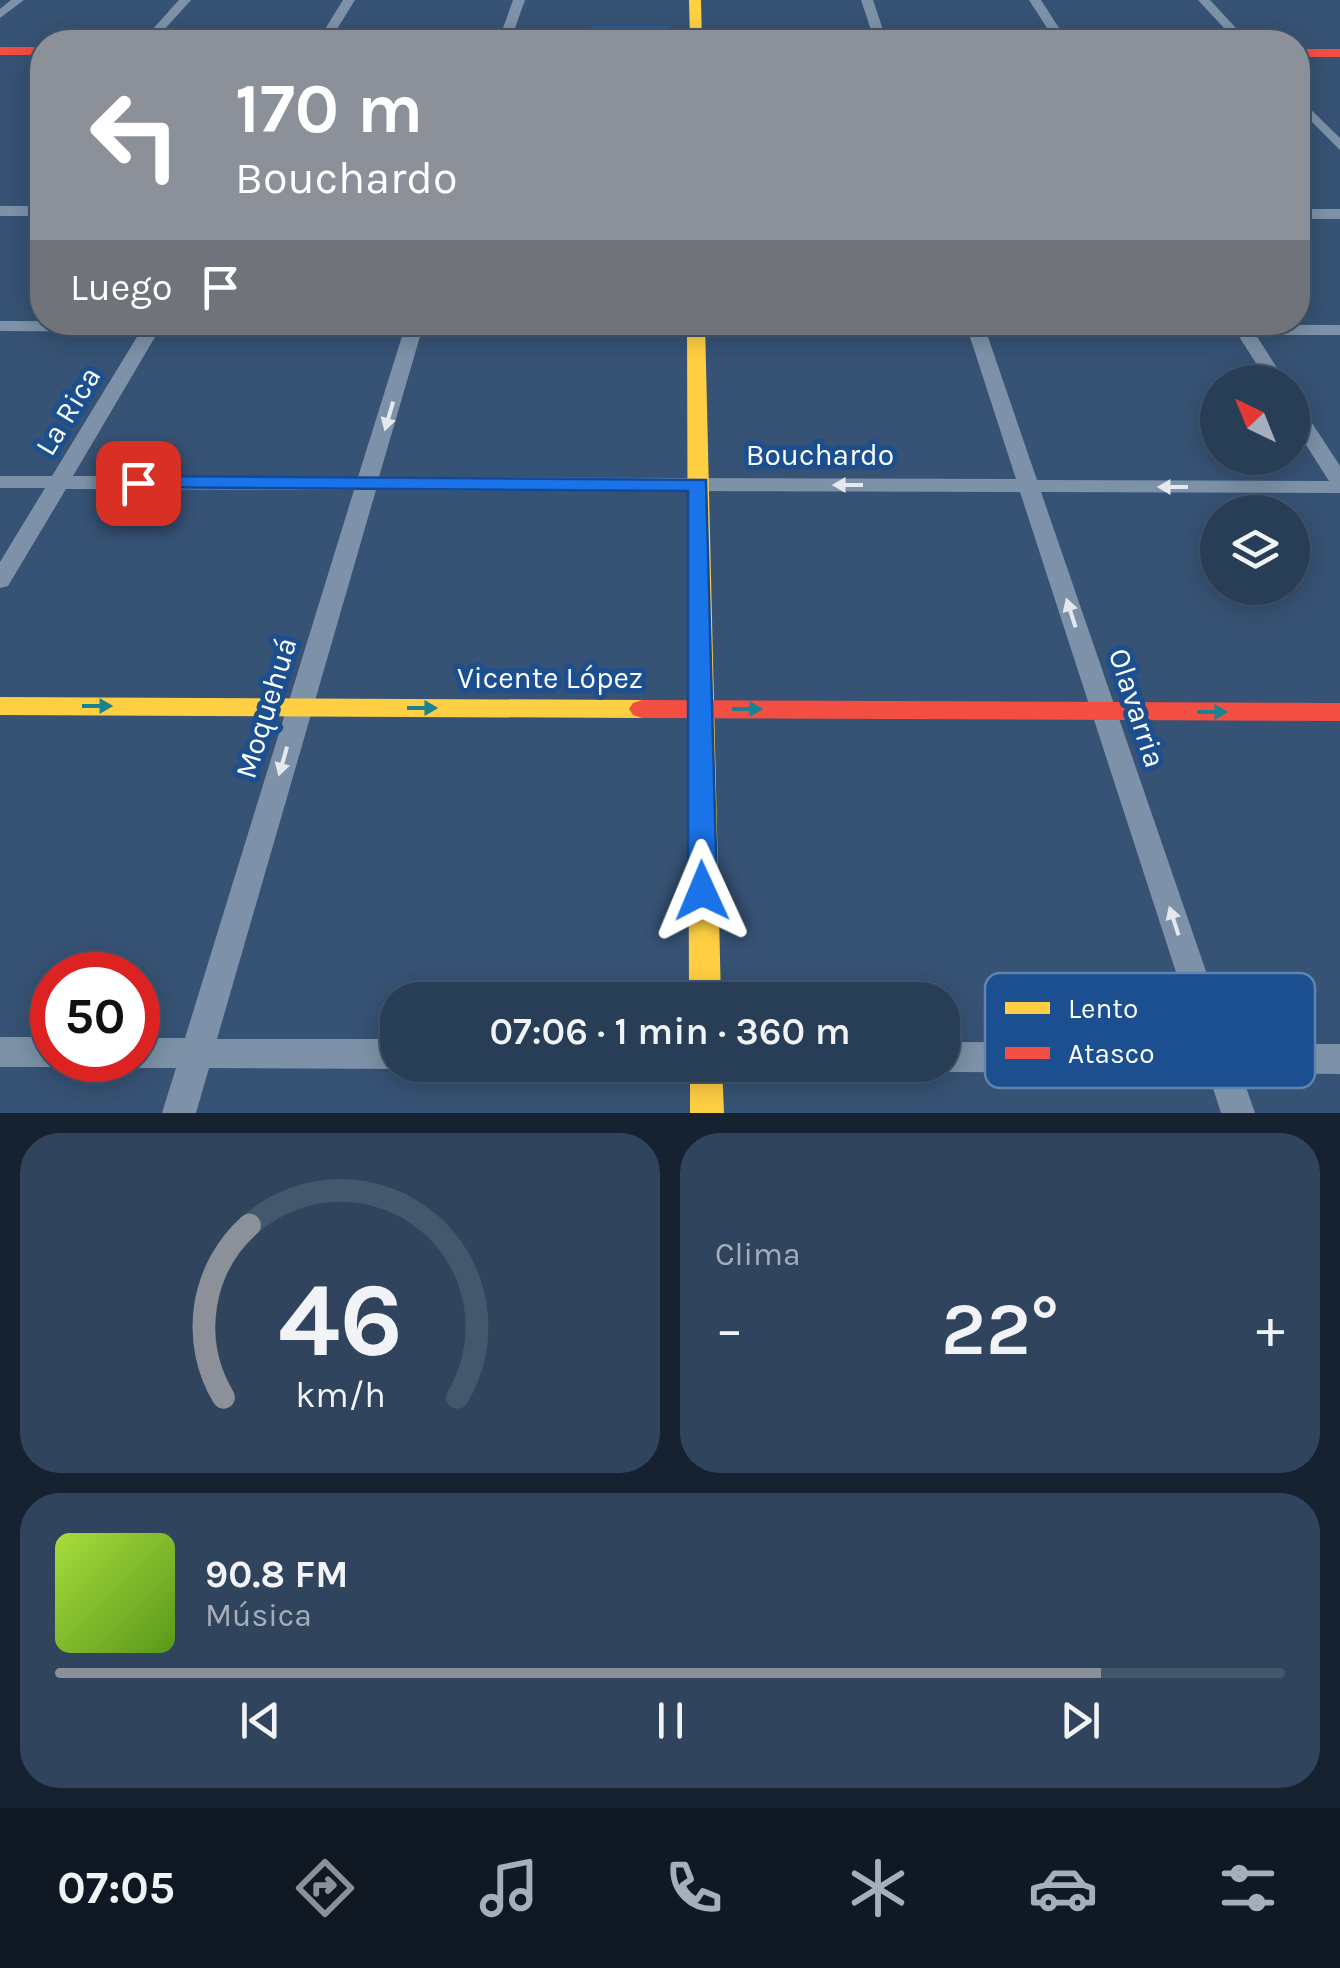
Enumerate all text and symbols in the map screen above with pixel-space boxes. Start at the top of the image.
text: 170 m [235,68,423,150]
icon: left [70,70,200,200]
text: Bouchardo [235,152,457,204]
icon: arrive [193,260,248,315]
text: Luego [70,265,173,310]
street label: La Rica [28,360,108,462]
north arrow [1200,365,1310,475]
map controls [1200,365,1310,605]
one-way arrow [380,401,396,432]
street label: Bouchardo [746,437,894,473]
pin [96,441,181,526]
icon: arrive [111,456,166,511]
one-way arrow [831,477,863,493]
one-way arrow [1156,478,1188,494]
button: layers [1200,495,1310,605]
one-way arrow [1063,597,1078,627]
street label: Moquehuá [227,633,305,783]
street label: Olavarria [1101,644,1173,772]
street label: Vicente López [457,660,643,696]
one-way arrow [82,698,114,714]
one-way arrow [407,700,439,716]
one-way arrow [732,701,764,717]
one-way arrow [1197,704,1229,720]
one-way arrow [275,745,291,776]
position arrow [650,839,754,943]
one-way arrow [1165,905,1180,935]
speed limit sign: 50 [30,952,160,1082]
legend [985,973,1315,1088]
text: Lento [1068,992,1138,1025]
text: 07:06 · 1 min · 360 m [489,1009,851,1054]
text: Atasco [1068,1037,1155,1070]
text: Clima [715,1236,801,1273]
text: 46 [277,1260,403,1381]
text: 22° [941,1285,1059,1373]
text: − [715,1297,744,1361]
text: + [1256,1297,1285,1361]
text: km/h [295,1374,385,1416]
text: 90.8 FM [205,1552,349,1597]
text: Música [205,1597,312,1634]
icon: previous [233,1693,288,1748]
icon: pause [643,1693,698,1748]
icon: next [1053,1693,1108,1748]
icon: directions [290,1853,360,1923]
icon: music [474,1853,544,1923]
icon: phone [659,1853,729,1923]
icon: climate [843,1853,913,1923]
icon: car [1028,1853,1098,1923]
icon: filters [1213,1853,1283,1923]
text: 07:05 [57,1862,175,1914]

